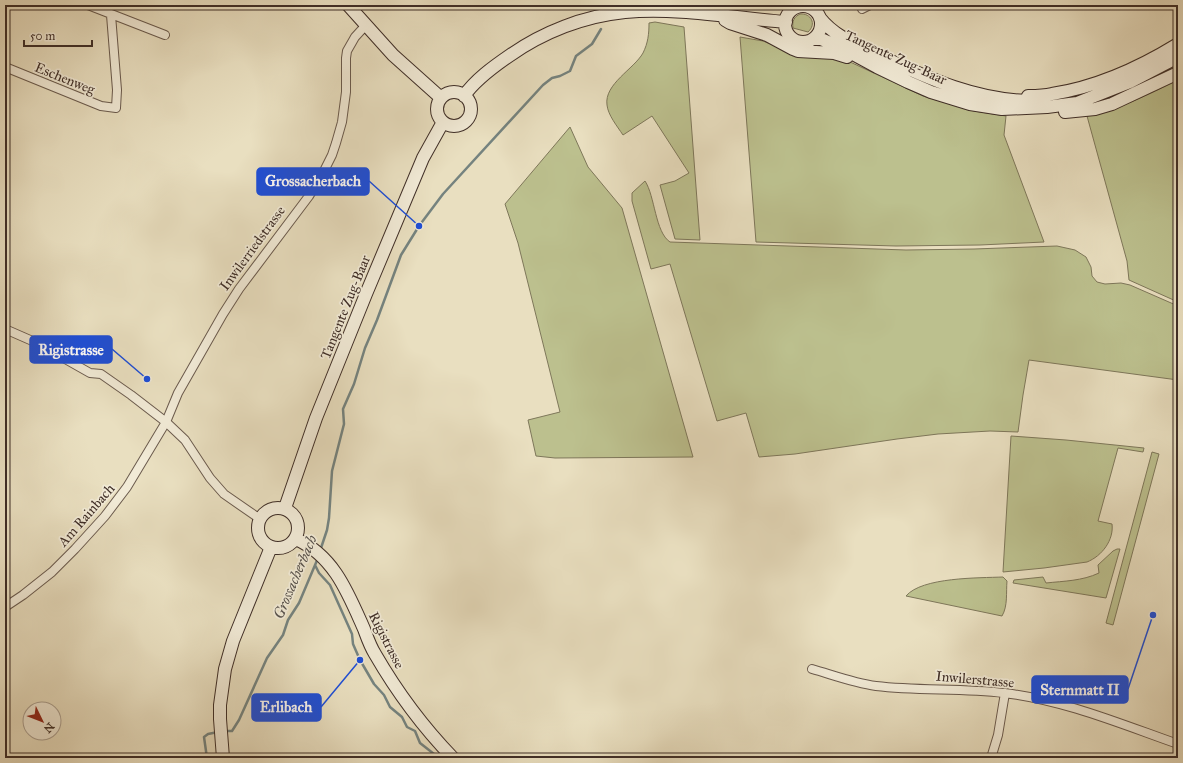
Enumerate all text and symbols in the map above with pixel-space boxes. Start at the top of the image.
scale bar [24,22,92,48]
street label: Tangente Zug-Baar [842,26,950,89]
text: 50 m [30,29,55,43]
street label: Eschenweg [32,59,98,98]
callout: Grossacherbach [257,168,369,195]
text: Grossacherbach [265,172,362,190]
street label: Inwilerriedstrasse [216,203,289,294]
street label: Tangente Zug-Baar [317,252,374,362]
callout: Rigistrasse [30,336,112,363]
text: Rigistrasse [38,341,105,360]
street label: Am Rainbach [54,480,118,551]
water label: Grossacherbach [269,532,321,622]
street label: Rigistrasse [365,609,408,672]
street label: Inwilerstrasse [935,668,1015,691]
callout: Sternmatt II [1032,676,1128,703]
text: Sternmatt II [1040,681,1120,699]
callout: Erlibach [252,694,321,721]
text: Erlibach [260,698,313,716]
north arrow [22,701,62,741]
text: N [41,720,57,736]

